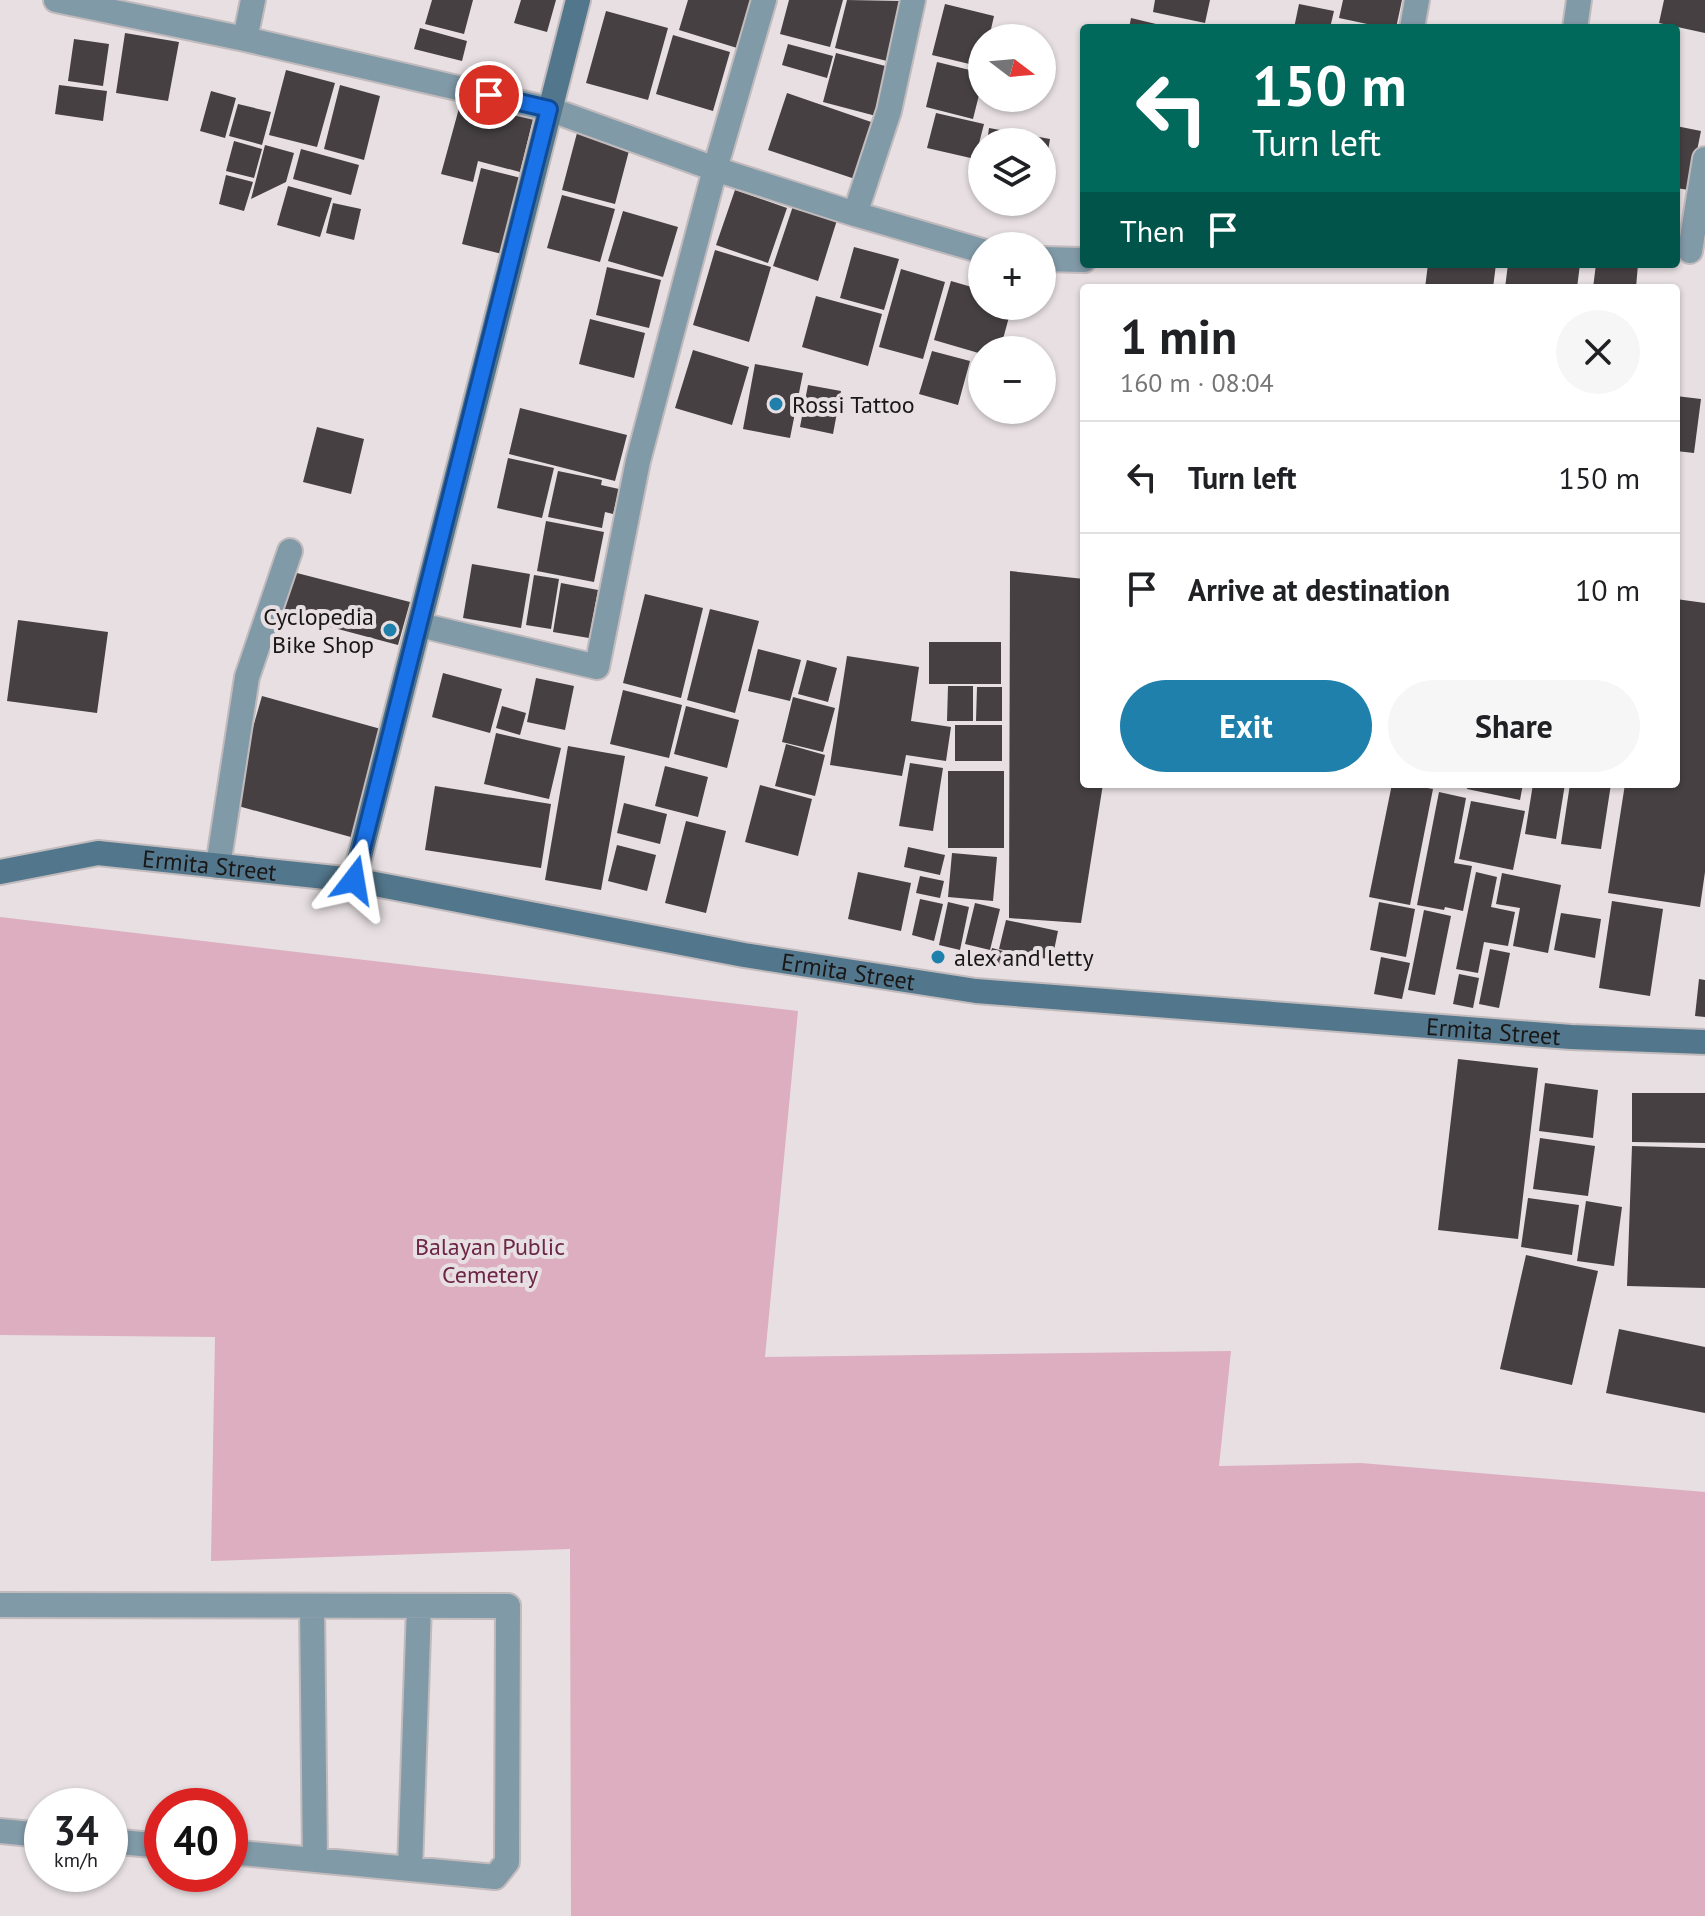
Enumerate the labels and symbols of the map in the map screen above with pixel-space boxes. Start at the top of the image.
north arrow [968,24,1056,112]
pin [455,61,523,129]
place label: Rossi Tattoo [792,389,915,420]
marker: Rossi Tattoo [767,395,785,413]
place label: Cyclopedia Bike Shop [263,601,374,660]
marker: Cyclopedia Bike Shop [381,621,399,639]
position arrow [312,838,396,922]
street label: Ermita Street [141,842,278,887]
place label: alex and letty [954,942,1094,973]
street label: Ermita Street [779,946,917,997]
marker: alex and letty [929,948,947,966]
street label: Ermita Street [1425,1010,1562,1052]
park label: Balayan Public Cemetery [415,1231,565,1290]
speed limit sign: 40 [144,1788,248,1892]

